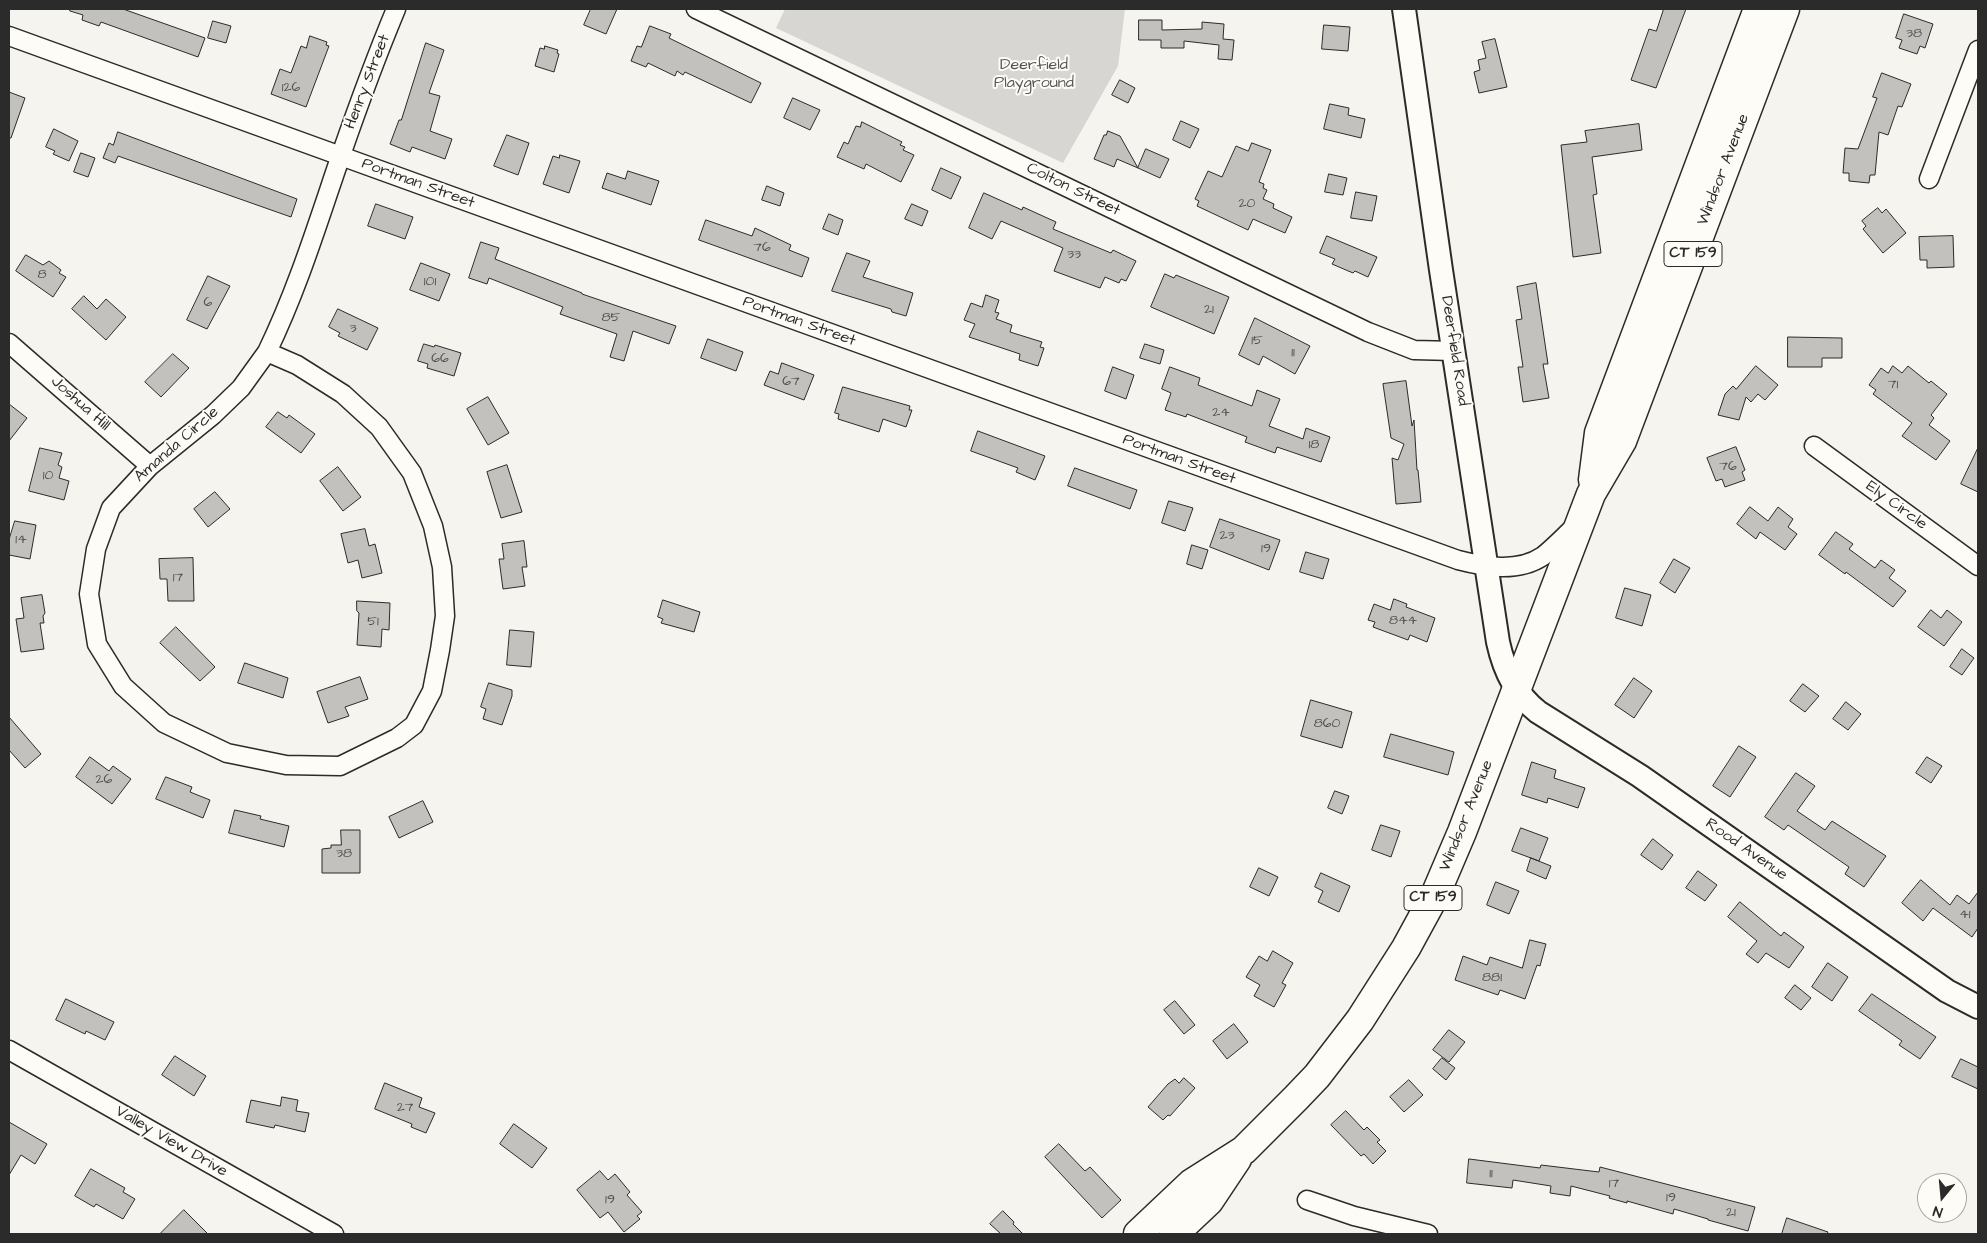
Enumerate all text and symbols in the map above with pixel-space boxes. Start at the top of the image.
house number: 38 [1906,26,1922,42]
street label: Henry Street [341,32,395,132]
park label: Deerfield Playground [994,56,1074,94]
house number: 126 [282,80,300,96]
street label: Windsor Avenue [1694,112,1754,228]
street label: Portman Street [359,155,477,213]
street label: Colton Street [1023,159,1123,221]
house number: 20 [1239,196,1255,212]
house number: 76 [753,240,771,256]
road number: CT 159 [1664,242,1722,266]
house number: 33 [1067,247,1081,263]
house number: 8 [37,267,47,283]
house number: 101 [424,274,436,290]
street label: Portman Street [740,293,858,351]
house number: 6 [204,295,212,311]
street label: Deerfield Road [1436,295,1472,407]
house number: 21 [1204,302,1214,318]
house number: 85 [602,310,620,326]
house number: 3 [349,321,357,337]
house number: 15 [1251,333,1263,349]
house number: 11 [1291,345,1295,361]
house number: 66 [431,351,449,367]
street label: Joshua Hill [46,372,114,436]
house number: 67 [782,374,800,390]
house number: 71 [1888,377,1898,393]
street label: Amanda Circle [131,403,223,487]
house number: 24 [1212,405,1230,421]
street label: Portman Street [1120,431,1238,489]
house number: 18 [1309,437,1319,453]
house number: 76 [1719,459,1737,475]
house number: 10 [43,468,53,484]
street label: Ely Circle [1862,477,1930,535]
house number: 23 [1219,528,1235,544]
house number: 14 [15,532,27,548]
house number: 19 [1261,541,1271,557]
house number: 17 [173,570,183,586]
house number: 844 [1389,613,1417,629]
house number: 51 [367,614,379,630]
house number: 860 [1314,716,1340,732]
street label: Windsor Avenue [1436,758,1498,874]
house number: 26 [96,772,112,788]
street label: Rood Avenue [1701,815,1791,885]
house number: 38 [336,846,352,862]
road number: CT 159 [1404,886,1462,910]
house number: 41 [1959,907,1971,923]
house number: 881 [1482,970,1502,986]
house number: 27 [397,1100,413,1116]
street label: Valley View Drive [112,1102,230,1182]
house number: 11 [1489,1166,1493,1182]
north arrow [1917,1173,1967,1223]
house number: 17 [1609,1176,1619,1192]
house number: 19 [1666,1190,1676,1206]
house number: 19 [605,1192,615,1208]
text: N [1931,1201,1945,1222]
house number: 21 [1726,1205,1736,1221]

